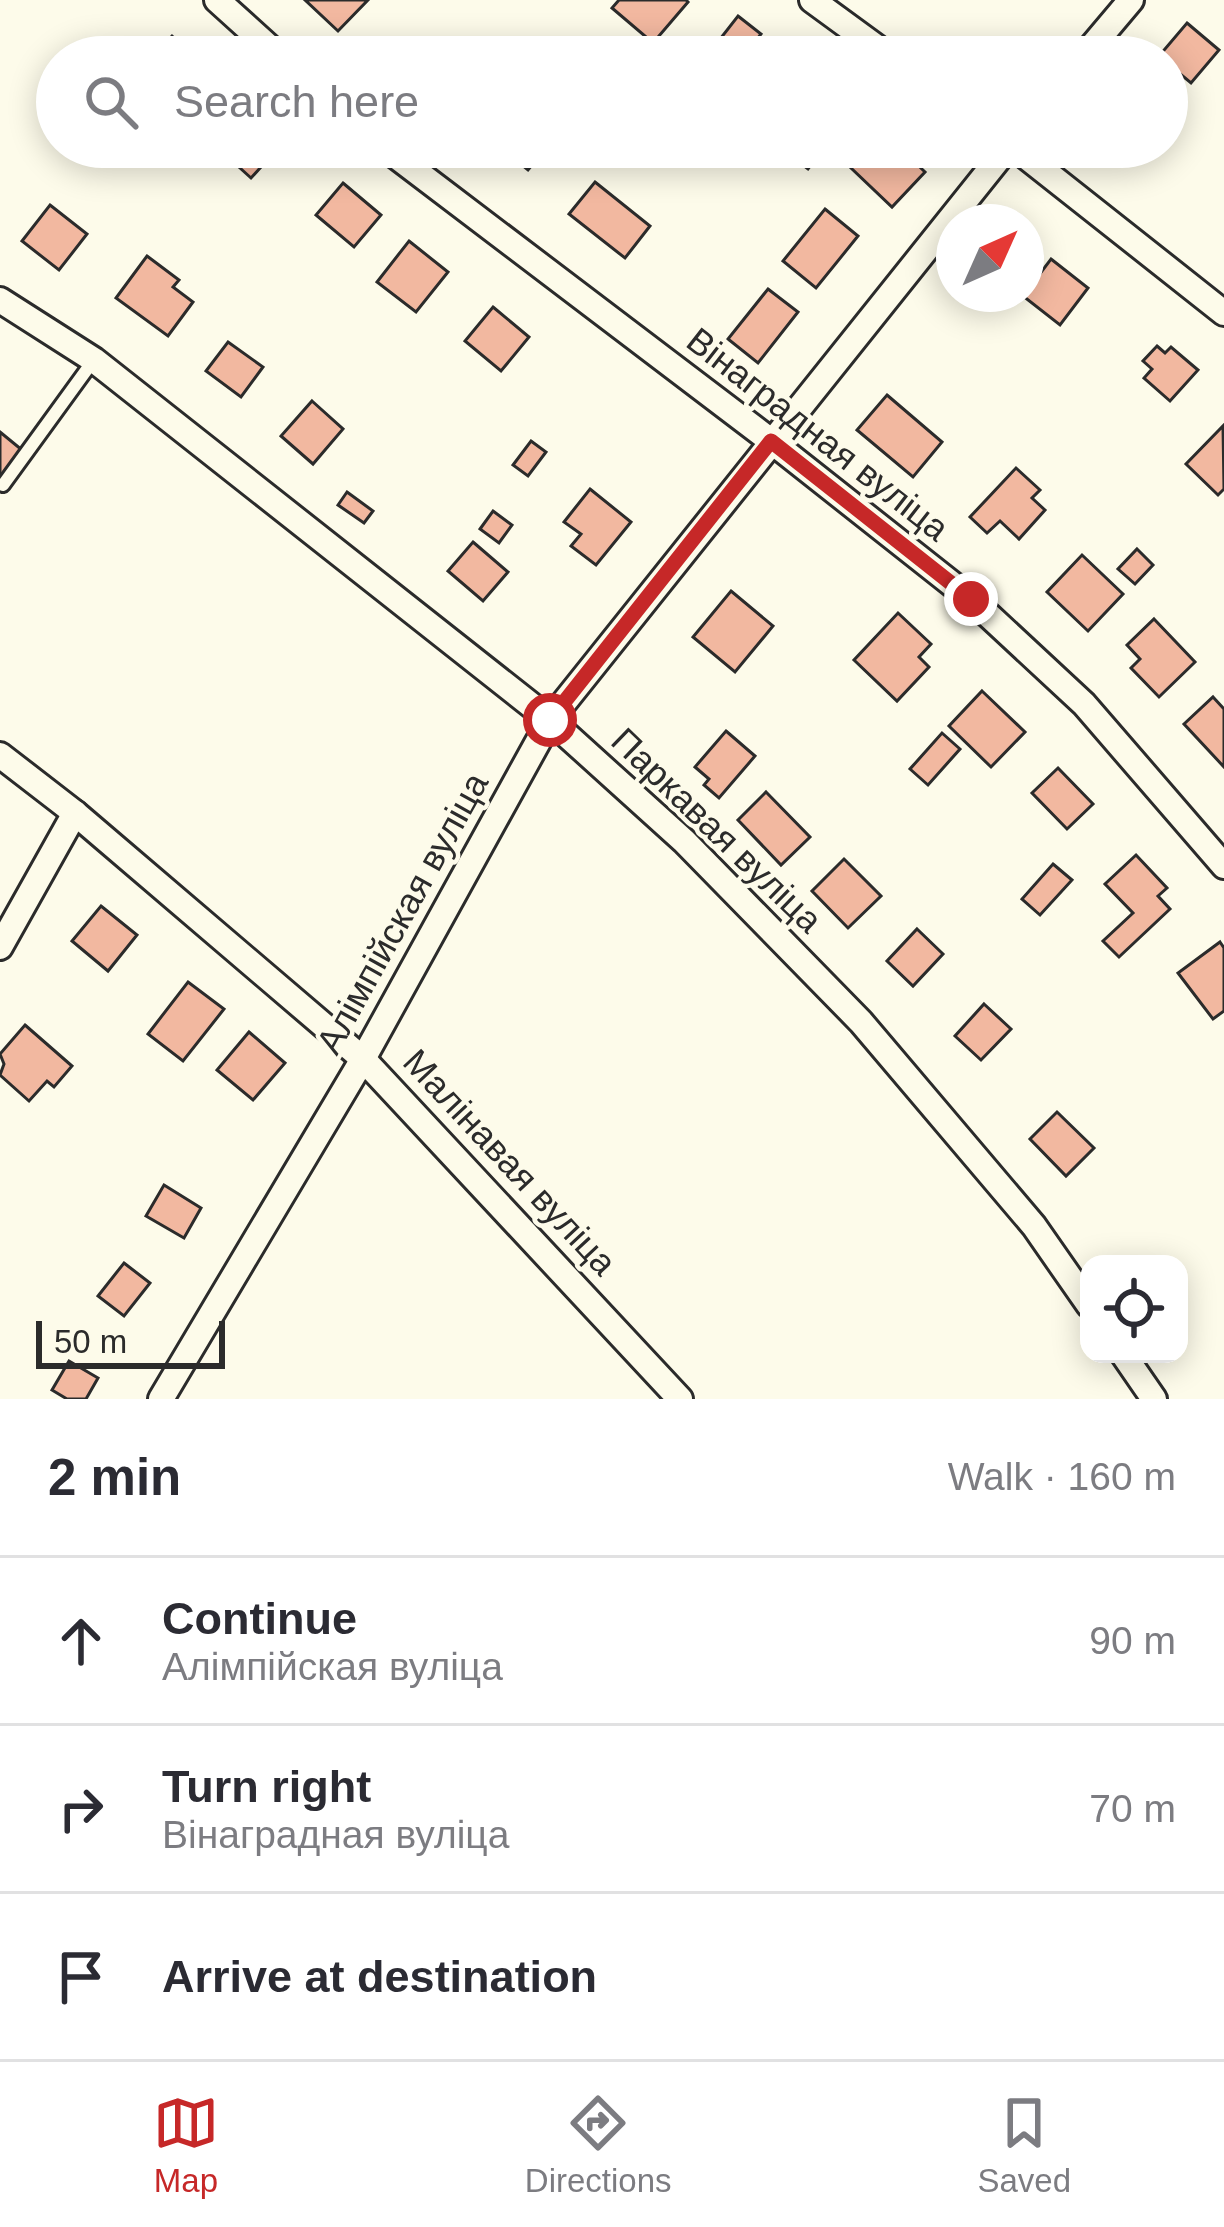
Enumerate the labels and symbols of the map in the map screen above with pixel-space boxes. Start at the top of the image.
north arrow [936,204,1044,312]
street label: Вінаградная вуліца [679,319,958,549]
route end [944,572,998,626]
route start [523,693,577,747]
street label: Паркавая вуліца [604,719,831,941]
street label: Алімпійская вуліца [308,765,497,1061]
street label: Малінавая вуліца [395,1041,625,1284]
scale bar [36,1315,225,1368]

